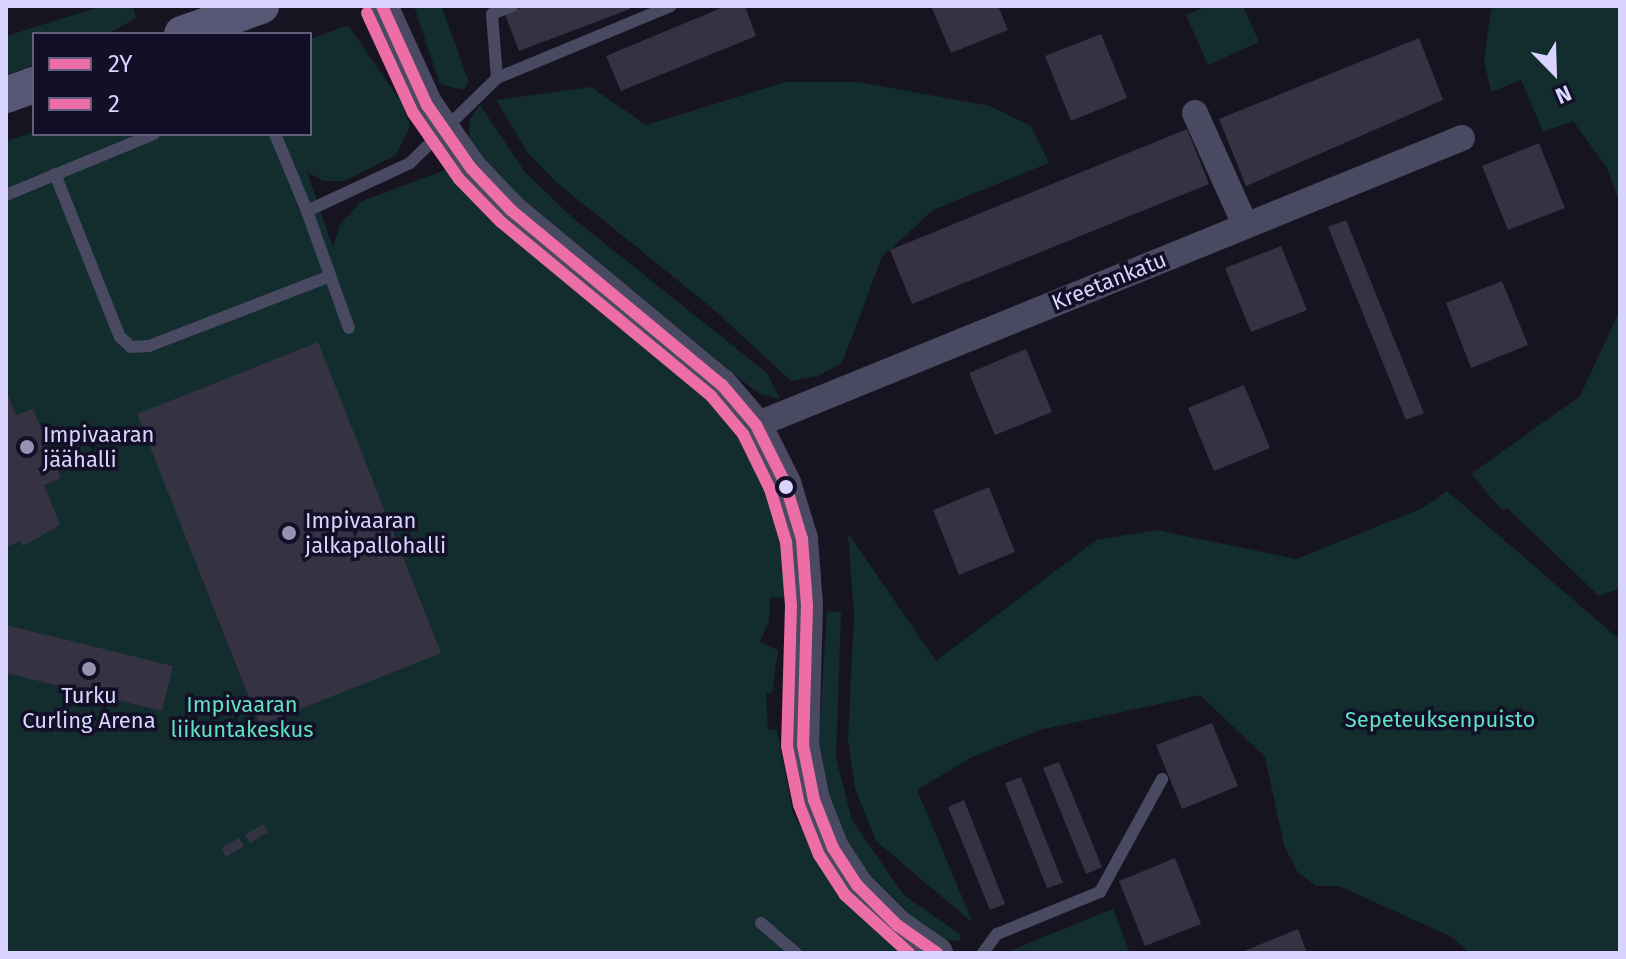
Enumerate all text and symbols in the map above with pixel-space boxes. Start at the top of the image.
legend [32,32,312,136]
north arrow [1514,32,1594,112]
text: 2Y [108,50,132,78]
text: N [1552,79,1576,110]
text: 2 [108,90,120,118]
street label: Kreetankatu [1048,246,1170,316]
place label: Impivaaran jäähalli [43,421,154,472]
marker: Impivaaran jäähalli [18,438,36,456]
unlabelled marker [778,479,794,495]
place label: Impivaaran jalkapallohalli [305,507,446,558]
marker: Impivaaran jalkapallohalli [280,524,298,542]
marker: Turku Curling Arena [80,660,98,678]
place label: Turku Curling Arena [22,682,156,734]
park label: Impivaaran liikuntakeskus [171,691,313,742]
park label: Sepeteuksenpuisto [1345,707,1535,733]

